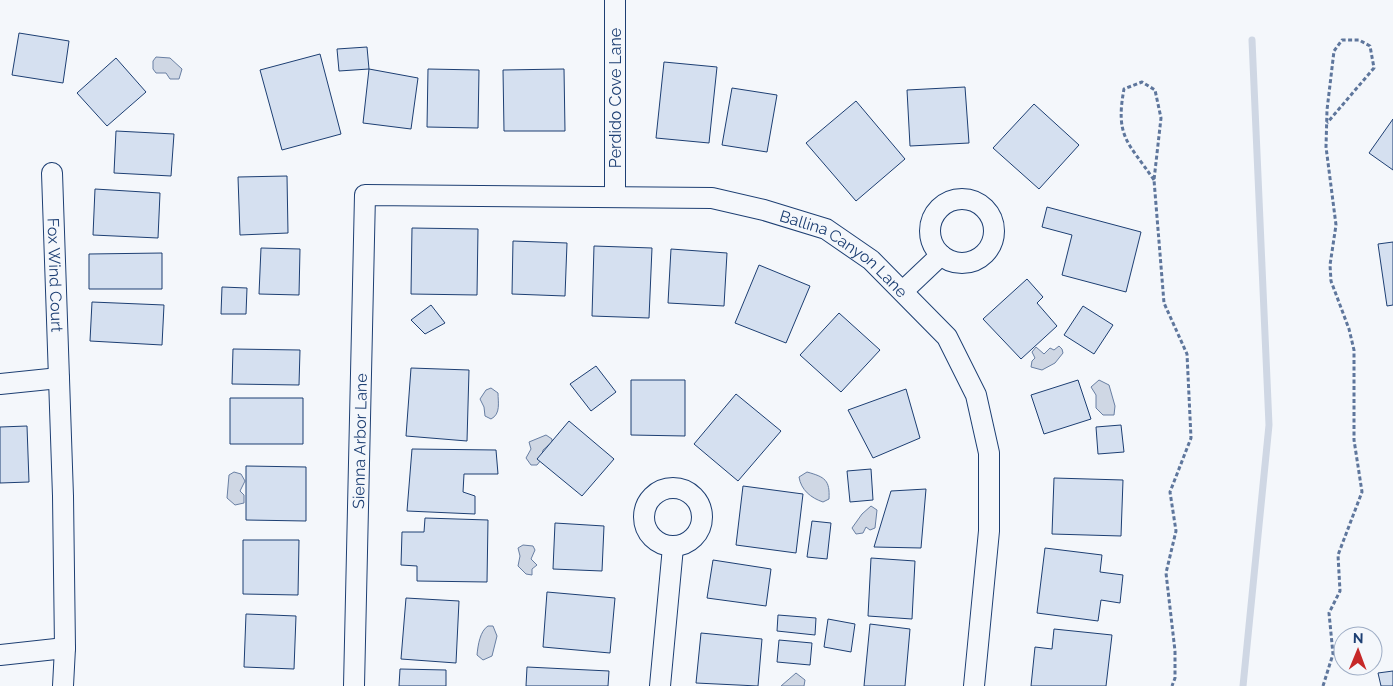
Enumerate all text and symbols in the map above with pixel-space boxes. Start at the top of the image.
street label: Perdido Cove Lane [606,28,625,168]
street label: Ballina Canyon Lane [777,206,911,301]
street label: Fox Wind Court [44,218,66,333]
street label: Sienna Arbor Lane [349,373,371,509]
north arrow [1333,626,1383,676]
text: N [1353,630,1364,646]

